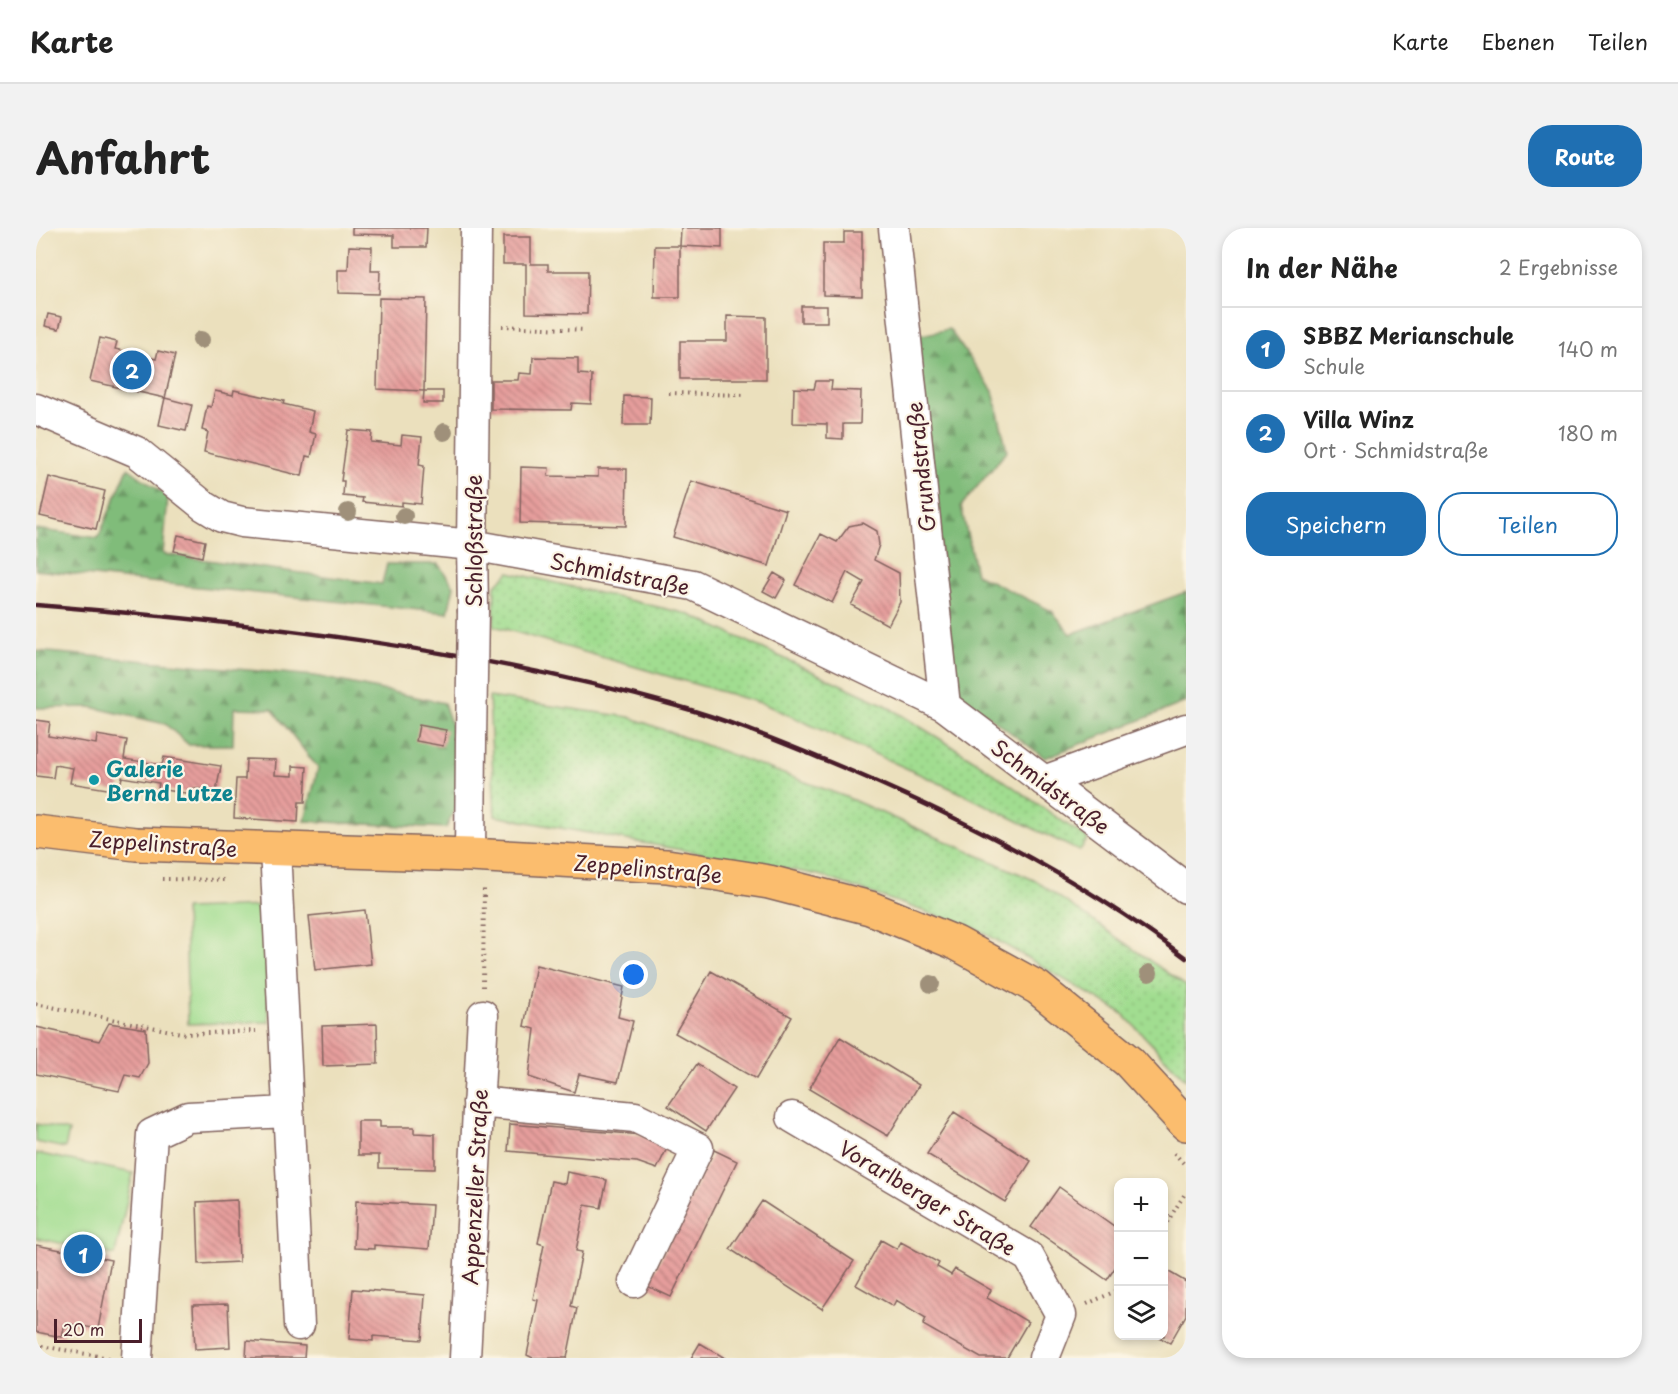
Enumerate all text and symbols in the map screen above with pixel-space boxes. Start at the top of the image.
text: Karte [30,20,113,63]
text: Karte [1392,25,1449,57]
text: Ebenen [1482,25,1555,57]
text: Teilen [1588,25,1648,57]
text: Anfahrt [36,125,210,188]
button: Route [1528,125,1642,187]
text: In der Nähe [1246,248,1398,287]
text: 2 Ergebnisse [1499,252,1618,282]
text: SBBZ Merianschule [1303,318,1514,351]
text: 1 [1261,334,1270,364]
text: 140 m [1558,334,1618,364]
pin: 2 [112,348,152,392]
text: Schule [1303,351,1365,381]
street label: Grundstraße [897,400,943,534]
text: Villa Winz [1303,402,1414,435]
text: 2 [1258,418,1273,448]
text: 180 m [1558,418,1618,448]
text: Ort · Schmidstraße [1303,435,1488,465]
street label: Schloßstraße [457,475,489,607]
button: Speichern [1246,492,1426,556]
button: Teilen [1438,492,1618,556]
street label: Schmidstraße [547,544,693,602]
street label: Schmidstraße [985,731,1117,841]
place label: Galerie Bernd Lutze [106,752,233,808]
marker: Galerie Bernd Lutze [87,773,101,787]
street label: Zeppelinstraße [88,822,238,864]
street label: Zeppelinstraße [572,846,724,890]
your location [619,960,648,989]
street label: Appenzeller Straße [453,1088,495,1286]
street label: Vorarlberger Straße [833,1131,1023,1263]
map controls [1114,1178,1168,1340]
button: + [1114,1178,1168,1232]
pin: 1 [64,1232,102,1276]
button: − [1114,1232,1168,1286]
button: layers [1114,1286,1168,1340]
scale bar [54,1316,142,1344]
text: 20 m [63,1317,104,1341]

